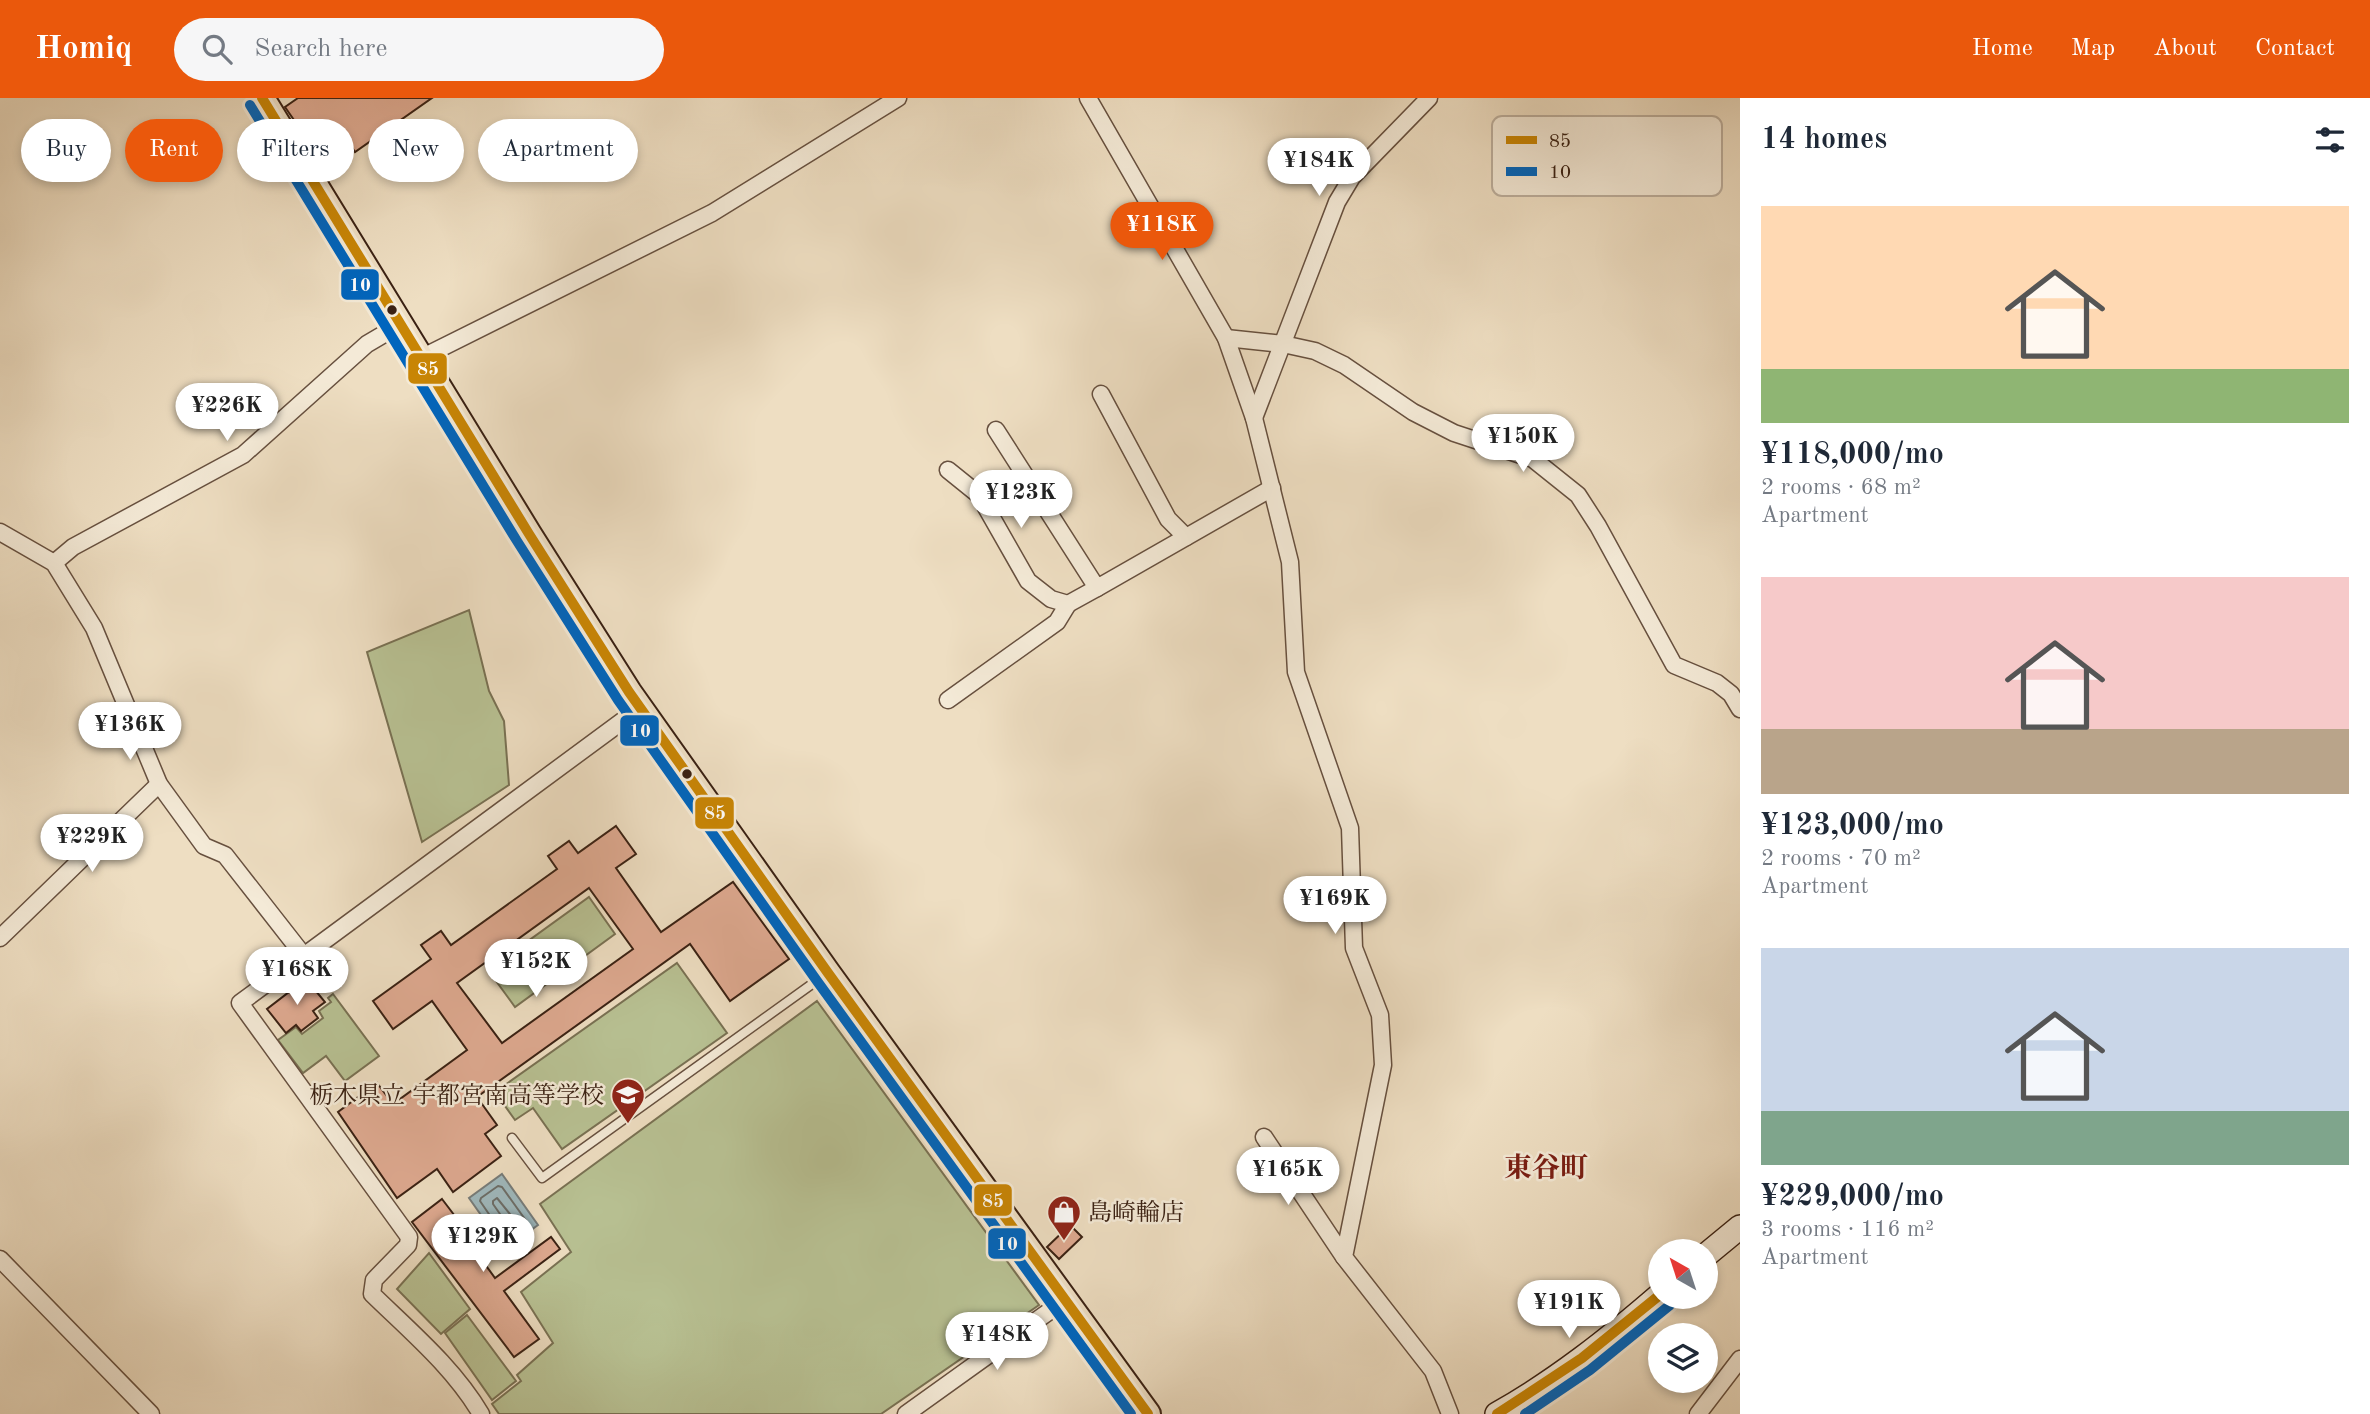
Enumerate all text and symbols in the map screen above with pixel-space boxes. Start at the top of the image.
search box [174,18,664,81]
icon: search [198,30,236,68]
text: Homiq [35,33,132,66]
text: Search here [254,36,387,62]
text: Home [1972,37,2033,61]
text: Map [2071,37,2115,61]
text: About [2153,37,2217,61]
text: Contact [2255,37,2335,61]
legend [1492,116,1722,196]
chip: Buy [21,119,111,182]
chip: Rent [125,119,223,182]
chip: Filters [237,119,354,182]
chip: New [368,119,464,182]
chip: Apartment [478,119,638,182]
icon: filters [2311,121,2349,159]
text: 14 homes [1761,125,1887,155]
text: 85 [1549,133,1571,152]
pin: ¥184K [1270,139,1368,198]
text: ¥184K [1283,149,1355,172]
text: 10 [1549,164,1571,183]
pin: ¥118K [1113,202,1211,262]
text: ¥118K [1126,213,1198,236]
icon: home [1992,251,2118,377]
line badge: 10 [340,268,380,301]
text: 10 [349,277,371,296]
unlabelled marker [385,303,399,317]
line badge: 85 [407,352,448,385]
text: 85 [417,361,439,380]
pin: ¥226K [178,384,276,443]
text: ¥226K [191,394,263,417]
pin: ¥150K [1474,414,1572,474]
text: ¥150K [1487,425,1559,448]
text: ¥118,000/mo [1761,440,1944,470]
pin: ¥123K [972,470,1070,530]
text: 2 rooms · 68 m² [1761,476,1921,499]
text: ¥123K [985,481,1057,504]
text: Apartment [1761,504,1869,527]
icon: home [1992,622,2118,748]
pin: ¥136K [81,702,179,762]
text: ¥136K [94,713,166,736]
line badge: 10 [619,714,660,747]
text: 10 [629,723,651,742]
unlabelled marker [680,767,694,781]
line badge: 85 [694,796,735,830]
text: 85 [704,805,726,824]
text: ¥123,000/mo [1761,811,1944,841]
pin: ¥229K [43,814,141,874]
text: ¥229K [56,825,128,848]
text: 2 rooms · 70 m² [1761,847,1921,870]
text: Apartment [1761,875,1869,898]
pin: ¥169K [1286,876,1384,936]
text: ¥169K [1299,887,1371,910]
pin: ¥152K [487,940,585,999]
pin: ¥168K [248,948,346,1007]
text: ¥152K [500,950,572,973]
text: ¥168K [261,958,333,981]
icon: home [1992,993,2118,1119]
school or university icon: 栃木県立 宇都宮南高等学校 [609,1076,647,1125]
place label: 栃木県立 宇都宮南高等学校 [309,1082,604,1109]
pin: ¥165K [1239,1148,1337,1207]
district label: 東谷町 [1504,1153,1588,1184]
text: ¥165K [1252,1158,1324,1181]
text: ¥229,000/mo [1761,1182,1944,1212]
line badge: 85 [973,1183,1013,1217]
text: 85 [982,1193,1004,1212]
shop icon: 島崎輪店 [1045,1193,1083,1242]
place label: 島崎輪店 [1088,1199,1184,1226]
pin: ¥129K [434,1214,532,1274]
text: 3 rooms · 116 m² [1761,1218,1934,1241]
text: ¥129K [447,1225,519,1248]
line badge: 10 [987,1227,1027,1260]
text: 10 [996,1236,1018,1255]
north arrow [1648,1239,1718,1309]
map controls [1648,1239,1718,1393]
text: Apartment [1761,1246,1869,1269]
pin: ¥191K [1520,1280,1618,1340]
text: ¥191K [1533,1291,1605,1314]
pin: ¥148K [948,1312,1046,1372]
text: ¥148K [961,1323,1033,1346]
button: layers [1648,1323,1718,1393]

